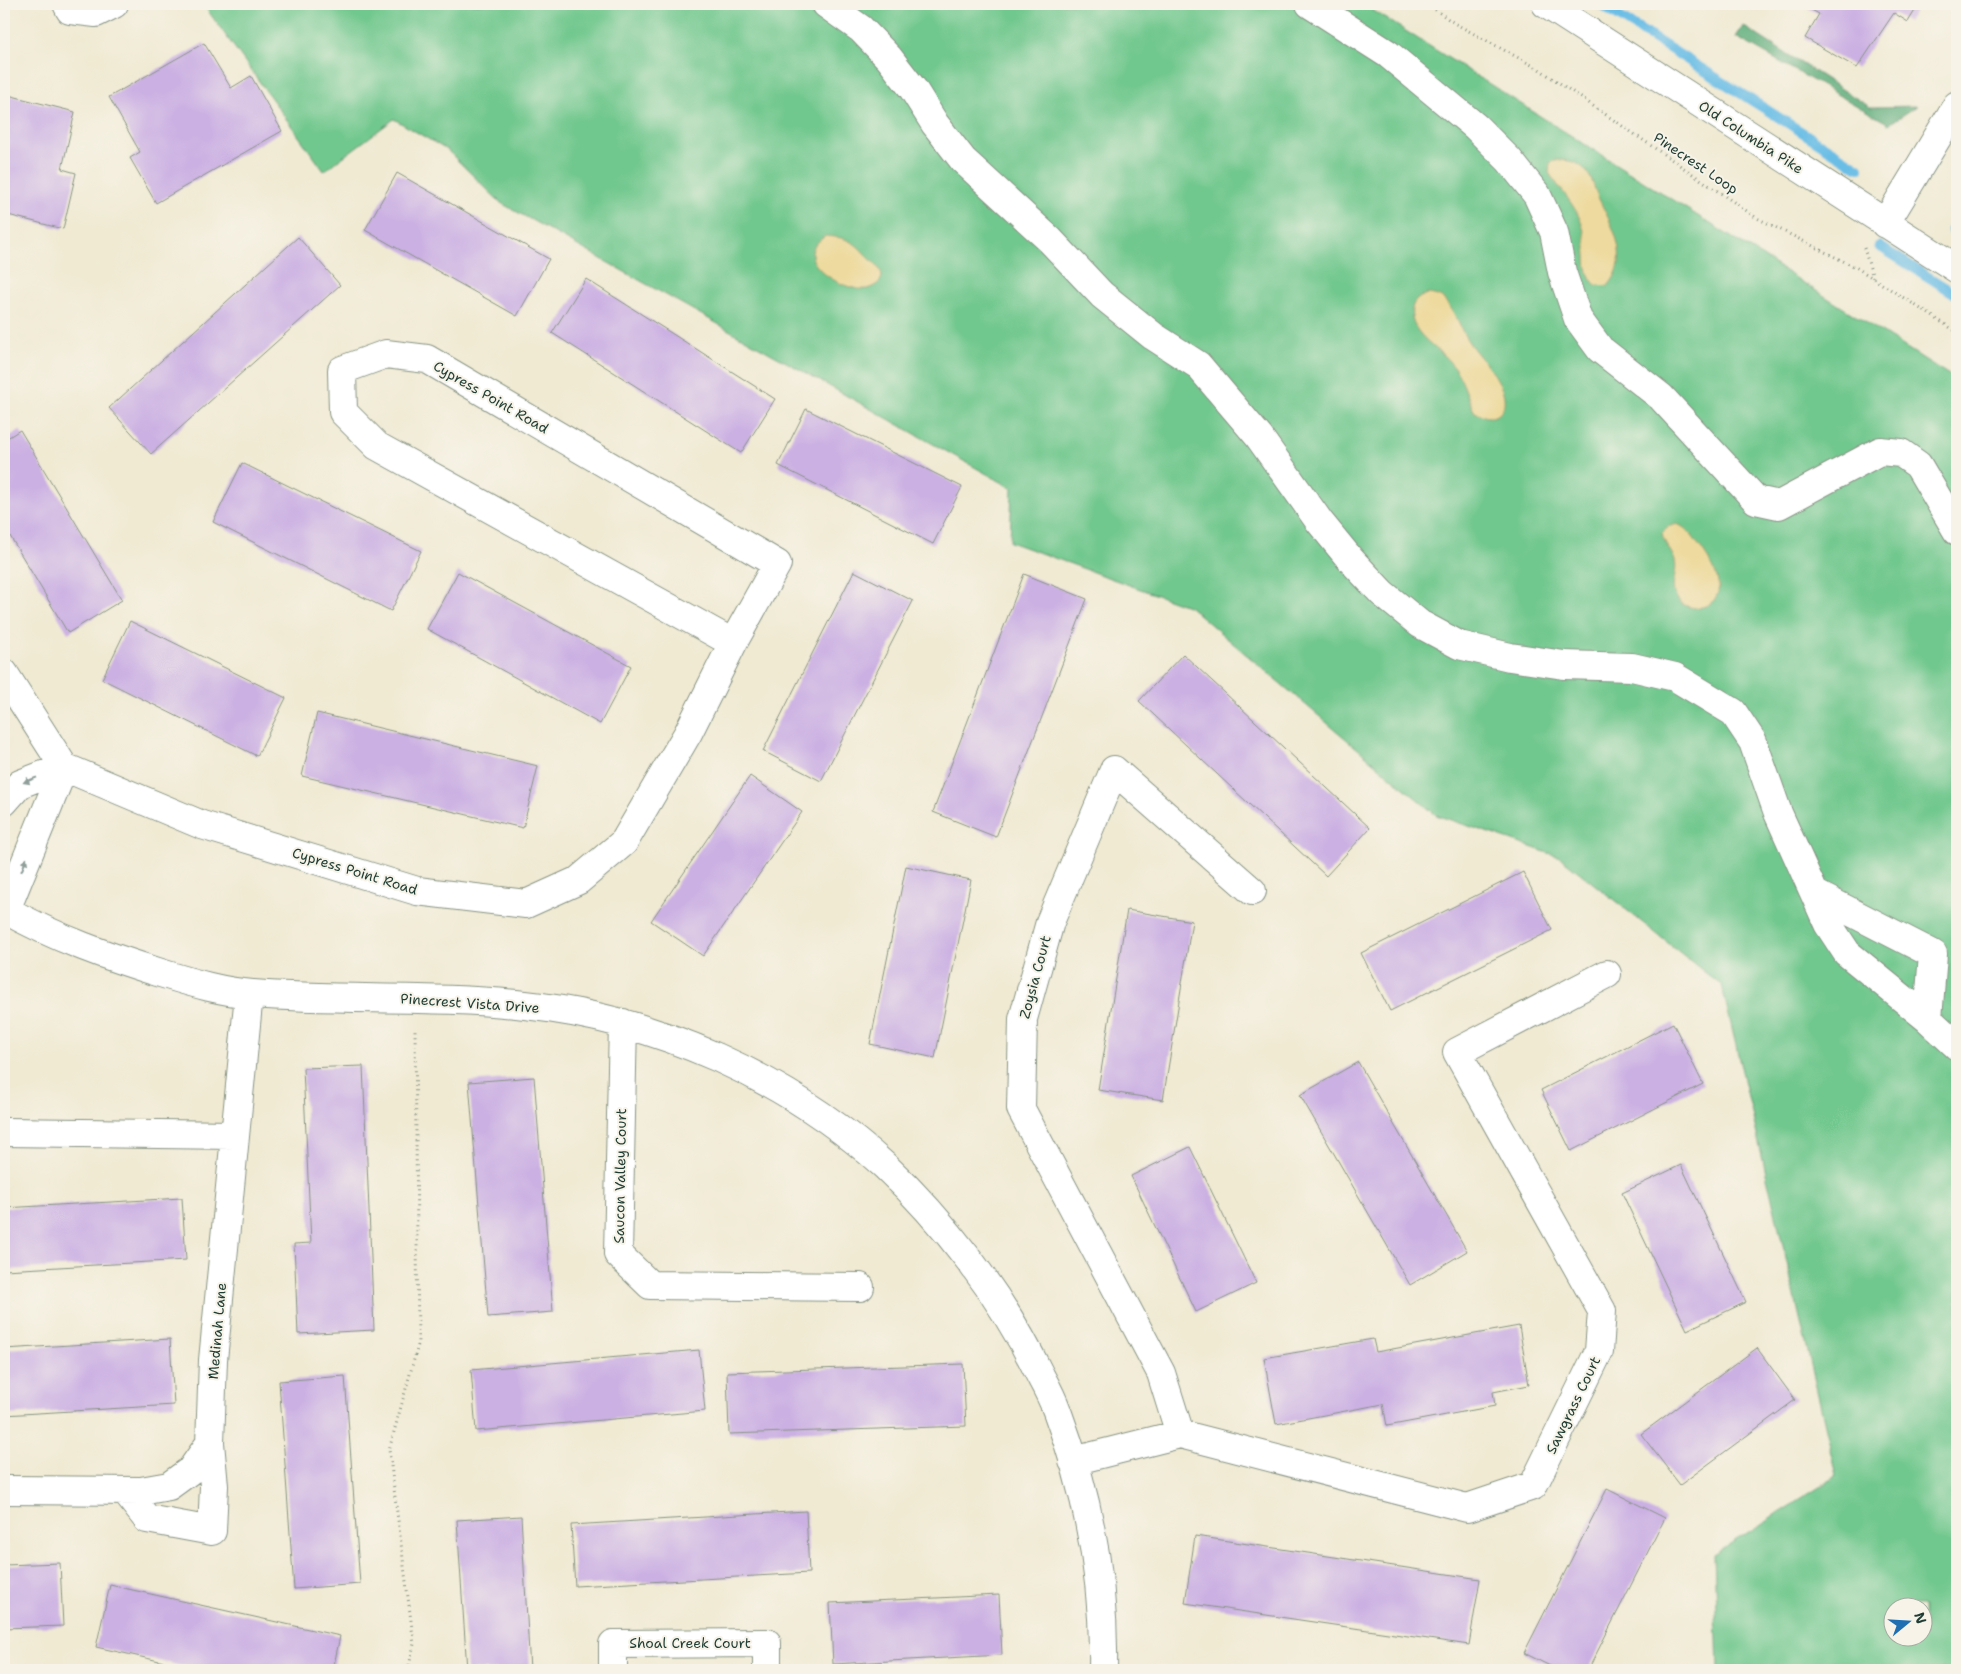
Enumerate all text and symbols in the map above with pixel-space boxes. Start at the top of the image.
street label: Old Columbia Pike [1695,96,1807,178]
street label: Pinecrest Loop [1650,128,1742,198]
street label: Cypress Point Road [430,357,552,437]
one-way arrow [23,777,38,784]
street label: Cypress Point Road [290,843,420,899]
one-way arrow [20,857,28,872]
street label: Zoysia Court [1015,934,1055,1020]
street label: Pinecrest Vista Drive [400,989,540,1017]
street label: Saucon Valley Court [610,1108,630,1244]
street label: Medinah Lane [204,1282,230,1380]
street label: Sawgrass Court [1542,1353,1604,1457]
north arrow [1884,1596,1934,1646]
text: N [1910,1610,1931,1626]
street label: Shoal Creek Court [629,1634,751,1652]

